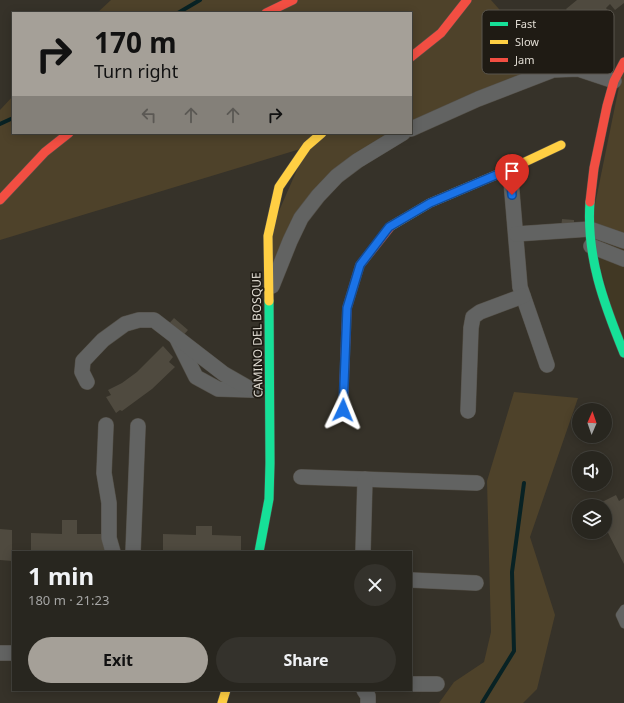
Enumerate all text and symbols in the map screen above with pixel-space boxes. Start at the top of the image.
legend [482,10,614,74]
text: Fast [515,16,536,31]
text: 170 m [94,23,177,61]
icon: right [28,28,80,80]
text: Slow [515,34,539,49]
text: Jam [514,52,534,67]
text: Turn right [94,59,178,83]
icon: left [138,104,160,126]
icon: ahead [180,104,202,126]
icon: ahead [222,104,244,126]
icon: right [264,104,286,126]
pin [495,154,529,195]
icon: arrive [501,160,523,182]
street label: CAMINO DEL BOSQUE [247,272,267,398]
position arrow [322,389,364,431]
north arrow [572,403,612,443]
map controls [572,403,612,539]
button: sound [572,451,612,491]
button: layers [572,499,612,539]
text: 1 min [28,559,94,592]
button: close [354,564,396,606]
text: 180 m · 21:23 [28,591,109,609]
button: Exit [28,637,208,683]
button: Share [216,637,396,683]

